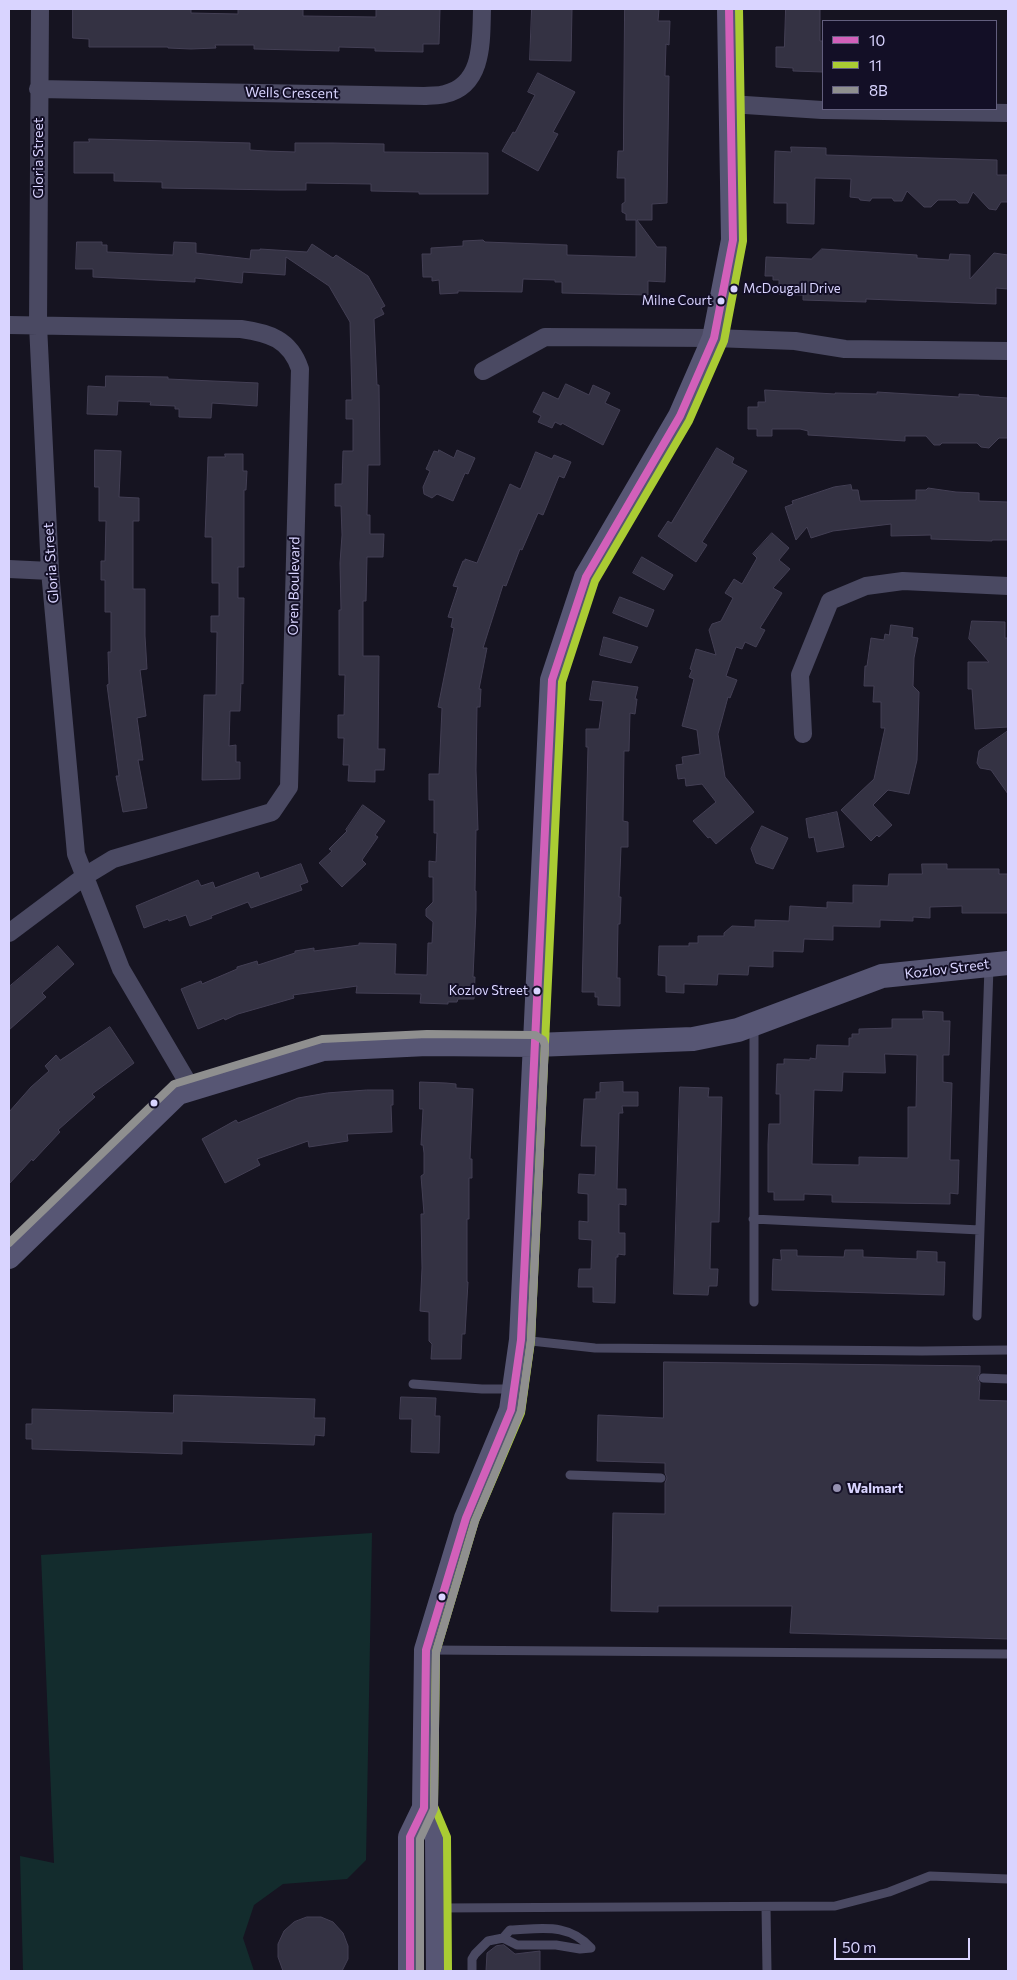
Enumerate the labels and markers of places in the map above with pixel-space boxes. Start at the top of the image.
place label: McDougall Drive [743,281,841,297]
marker: McDougall Drive [729,284,739,294]
place label: Milne Court [642,293,712,309]
marker: Milne Court [716,296,726,306]
place label: Kozlov Street [449,983,528,999]
marker: Kozlov Street [532,986,542,996]
unlabelled marker [149,1098,159,1108]
place label: Walmart [847,1480,903,1496]
marker: Walmart [831,1482,843,1494]
unlabelled marker [437,1592,447,1602]

